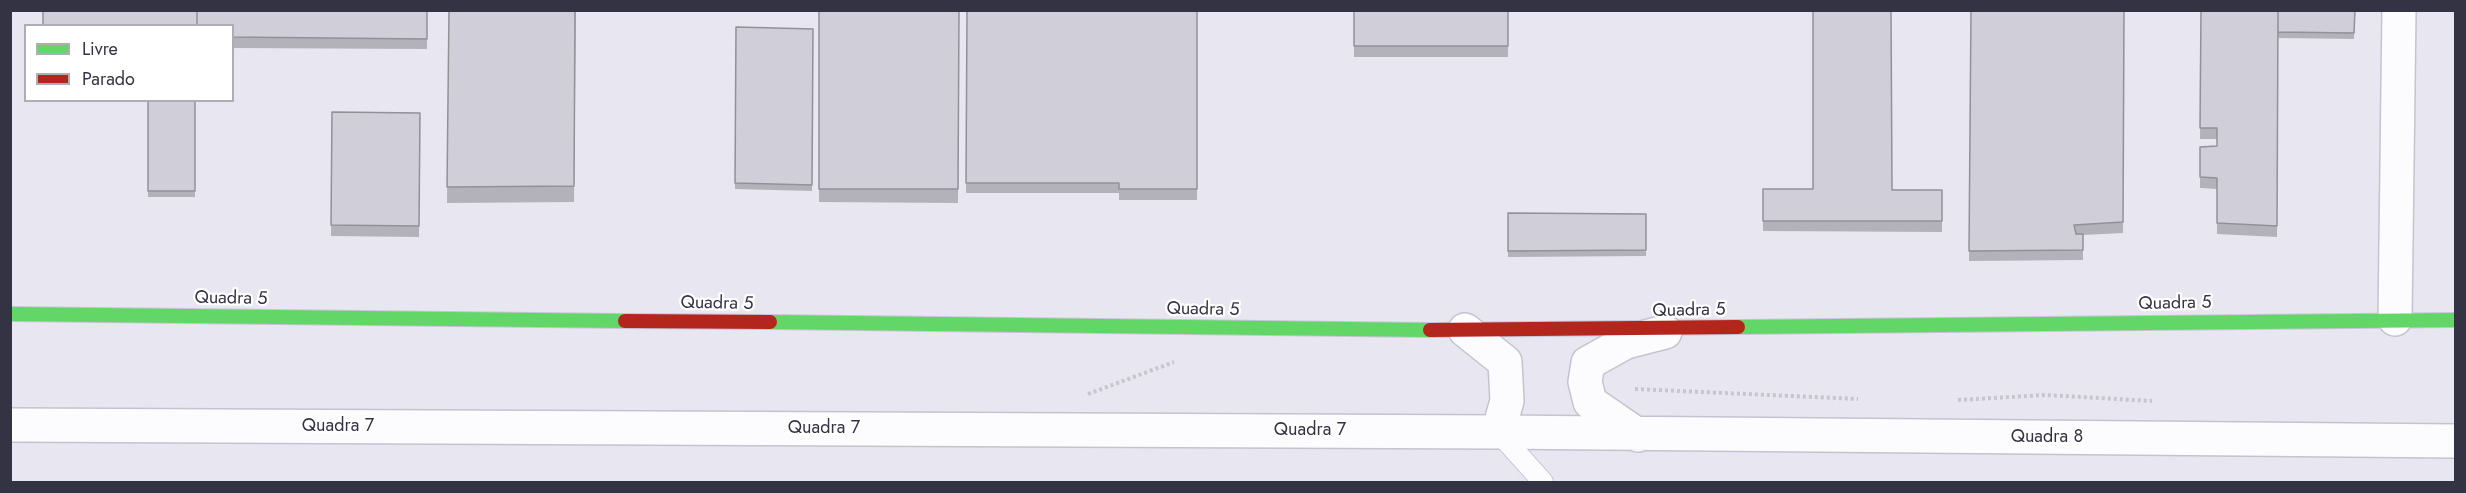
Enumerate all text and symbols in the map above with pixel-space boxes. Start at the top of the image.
legend [24,24,234,102]
text: Livre [82,36,118,62]
text: Parado [82,66,135,92]
street label: Quadra 5 [194,288,268,310]
street label: Quadra 5 [680,293,754,315]
street label: Quadra 5 [2138,293,2212,315]
street label: Quadra 5 [1166,299,1240,321]
street label: Quadra 5 [1652,300,1726,322]
street label: Quadra 7 [302,416,374,438]
street label: Quadra 7 [788,418,860,440]
street label: Quadra 7 [1274,420,1346,442]
street label: Quadra 8 [2011,427,2083,449]

